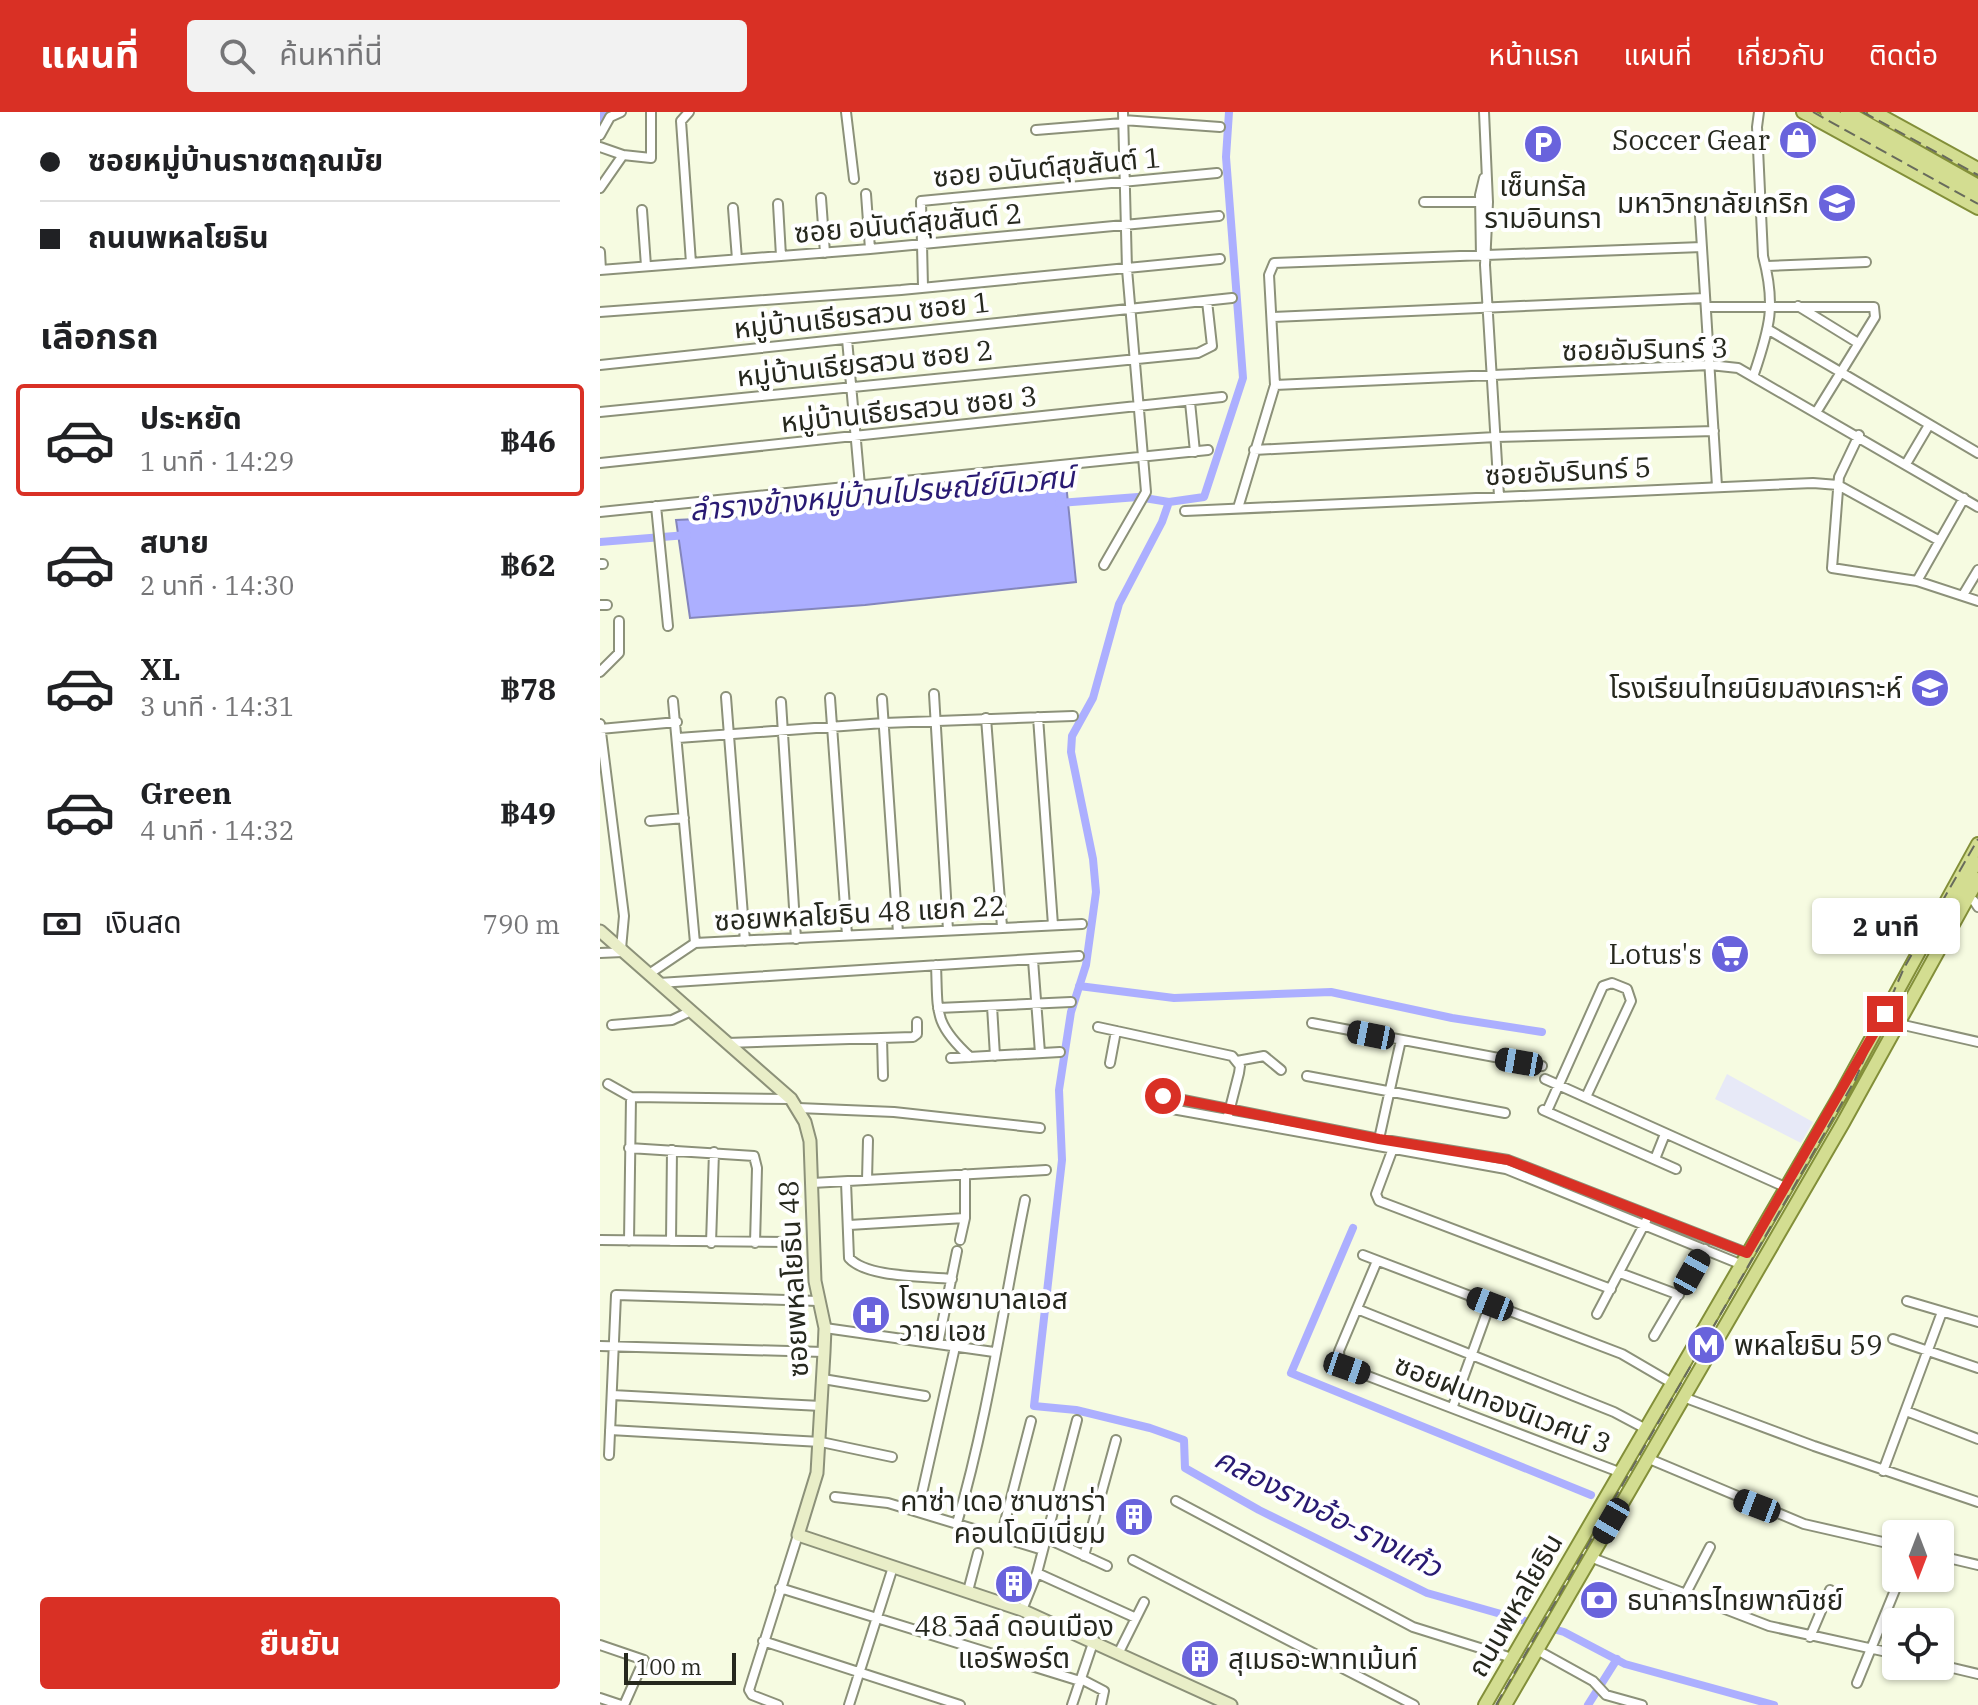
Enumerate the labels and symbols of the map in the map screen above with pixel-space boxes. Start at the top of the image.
shop icon: Soccer Gear [1777,119,1819,161]
place label: Soccer Gear [1612,121,1771,158]
parking icon: เซ็นทรัล รามอินทรา [1522,123,1564,165]
street label: ซอย อนันต์สุขสันต์ 1 [931,138,1162,195]
place label: เซ็นทรัล รามอินทรา [1484,167,1602,236]
school or university icon: มหาวิทยาลัยเกริก [1816,182,1858,224]
place label: มหาวิทยาลัยเกริก [1617,184,1809,221]
street label: ซอย อนันต์สุขสันต์ 2 [792,194,1023,251]
street label: หมู่บ้านเธียรสวน ซอย 1 [732,283,992,346]
street label: ซอยอัมรินทร์ 3 [1561,329,1728,368]
street label: หมู่บ้านเธียรสวน ซอย 2 [735,331,995,394]
street label: หมู่บ้านเธียรสวน ซอย 3 [779,377,1039,440]
street label: ซอยอัมรินทร์ 5 [1484,448,1652,493]
water label: ลำรางข้างหมู่บ้านไปรษณีย์นิเวศน์ [688,456,1081,529]
school or university icon: โรงเรียนไทยนิยมสงเคราะห์ [1909,667,1951,709]
place label: โรงเรียนไทยนิยมสงเคราะห์ [1609,669,1903,706]
street label: ซอยพหลโยธิน 48 แยก 22 [713,886,1007,939]
callout: 2 นาที [1811,898,1959,954]
supermarket icon: Lotus's [1709,933,1751,975]
place label: Lotus's [1609,935,1702,972]
route end [1867,996,1903,1032]
car [1345,1019,1397,1051]
car [1493,1046,1545,1078]
route start [1145,1078,1181,1114]
street label: ซอยพหลโยธิน 48 [769,1180,816,1378]
car [1670,1245,1714,1299]
place label: โรงพยาบาลเอส วาย เอช [899,1280,1068,1349]
car [1463,1284,1517,1324]
hospital icon: โรงพยาบาลเอส วาย เอช [850,1294,892,1336]
metro station icon: พหลโยธิน 59 [1685,1324,1727,1366]
place label: พหลโยธิน 59 [1734,1326,1883,1363]
street label: ซอยฝนทองนิเวศน์ 3 [1390,1345,1617,1462]
car [1320,1349,1374,1387]
water label: คลองรางอ้อ-รางแก้ว [1209,1438,1450,1586]
place label: คาซ่า เดอ ซานซาร่า คอนโดมิเนี่ยม [900,1482,1106,1551]
car [1730,1486,1784,1526]
car [1589,1494,1633,1548]
building icon: คาซ่า เดอ ซานซาร่า คอนโดมิเนี่ยม [1113,1496,1155,1538]
north arrow [1882,1520,1954,1592]
street label: ถนนพหลโยธิน [1459,1526,1571,1683]
building icon: 48 วิลล์ ดอนเมือง แอร์พอร์ต [993,1563,1035,1605]
bank icon: ธนาคารไทยพาณิชย์ [1578,1579,1620,1621]
place label: ธนาคารไทยพาณิชย์ [1627,1581,1844,1618]
place label: 48 วิลล์ ดอนเมือง แอร์พอร์ต [914,1607,1114,1676]
building icon: สุเมธอะพาทเม้นท์ [1179,1638,1221,1680]
place label: สุเมธอะพาทเม้นท์ [1228,1640,1418,1677]
scale bar [624,1649,736,1685]

